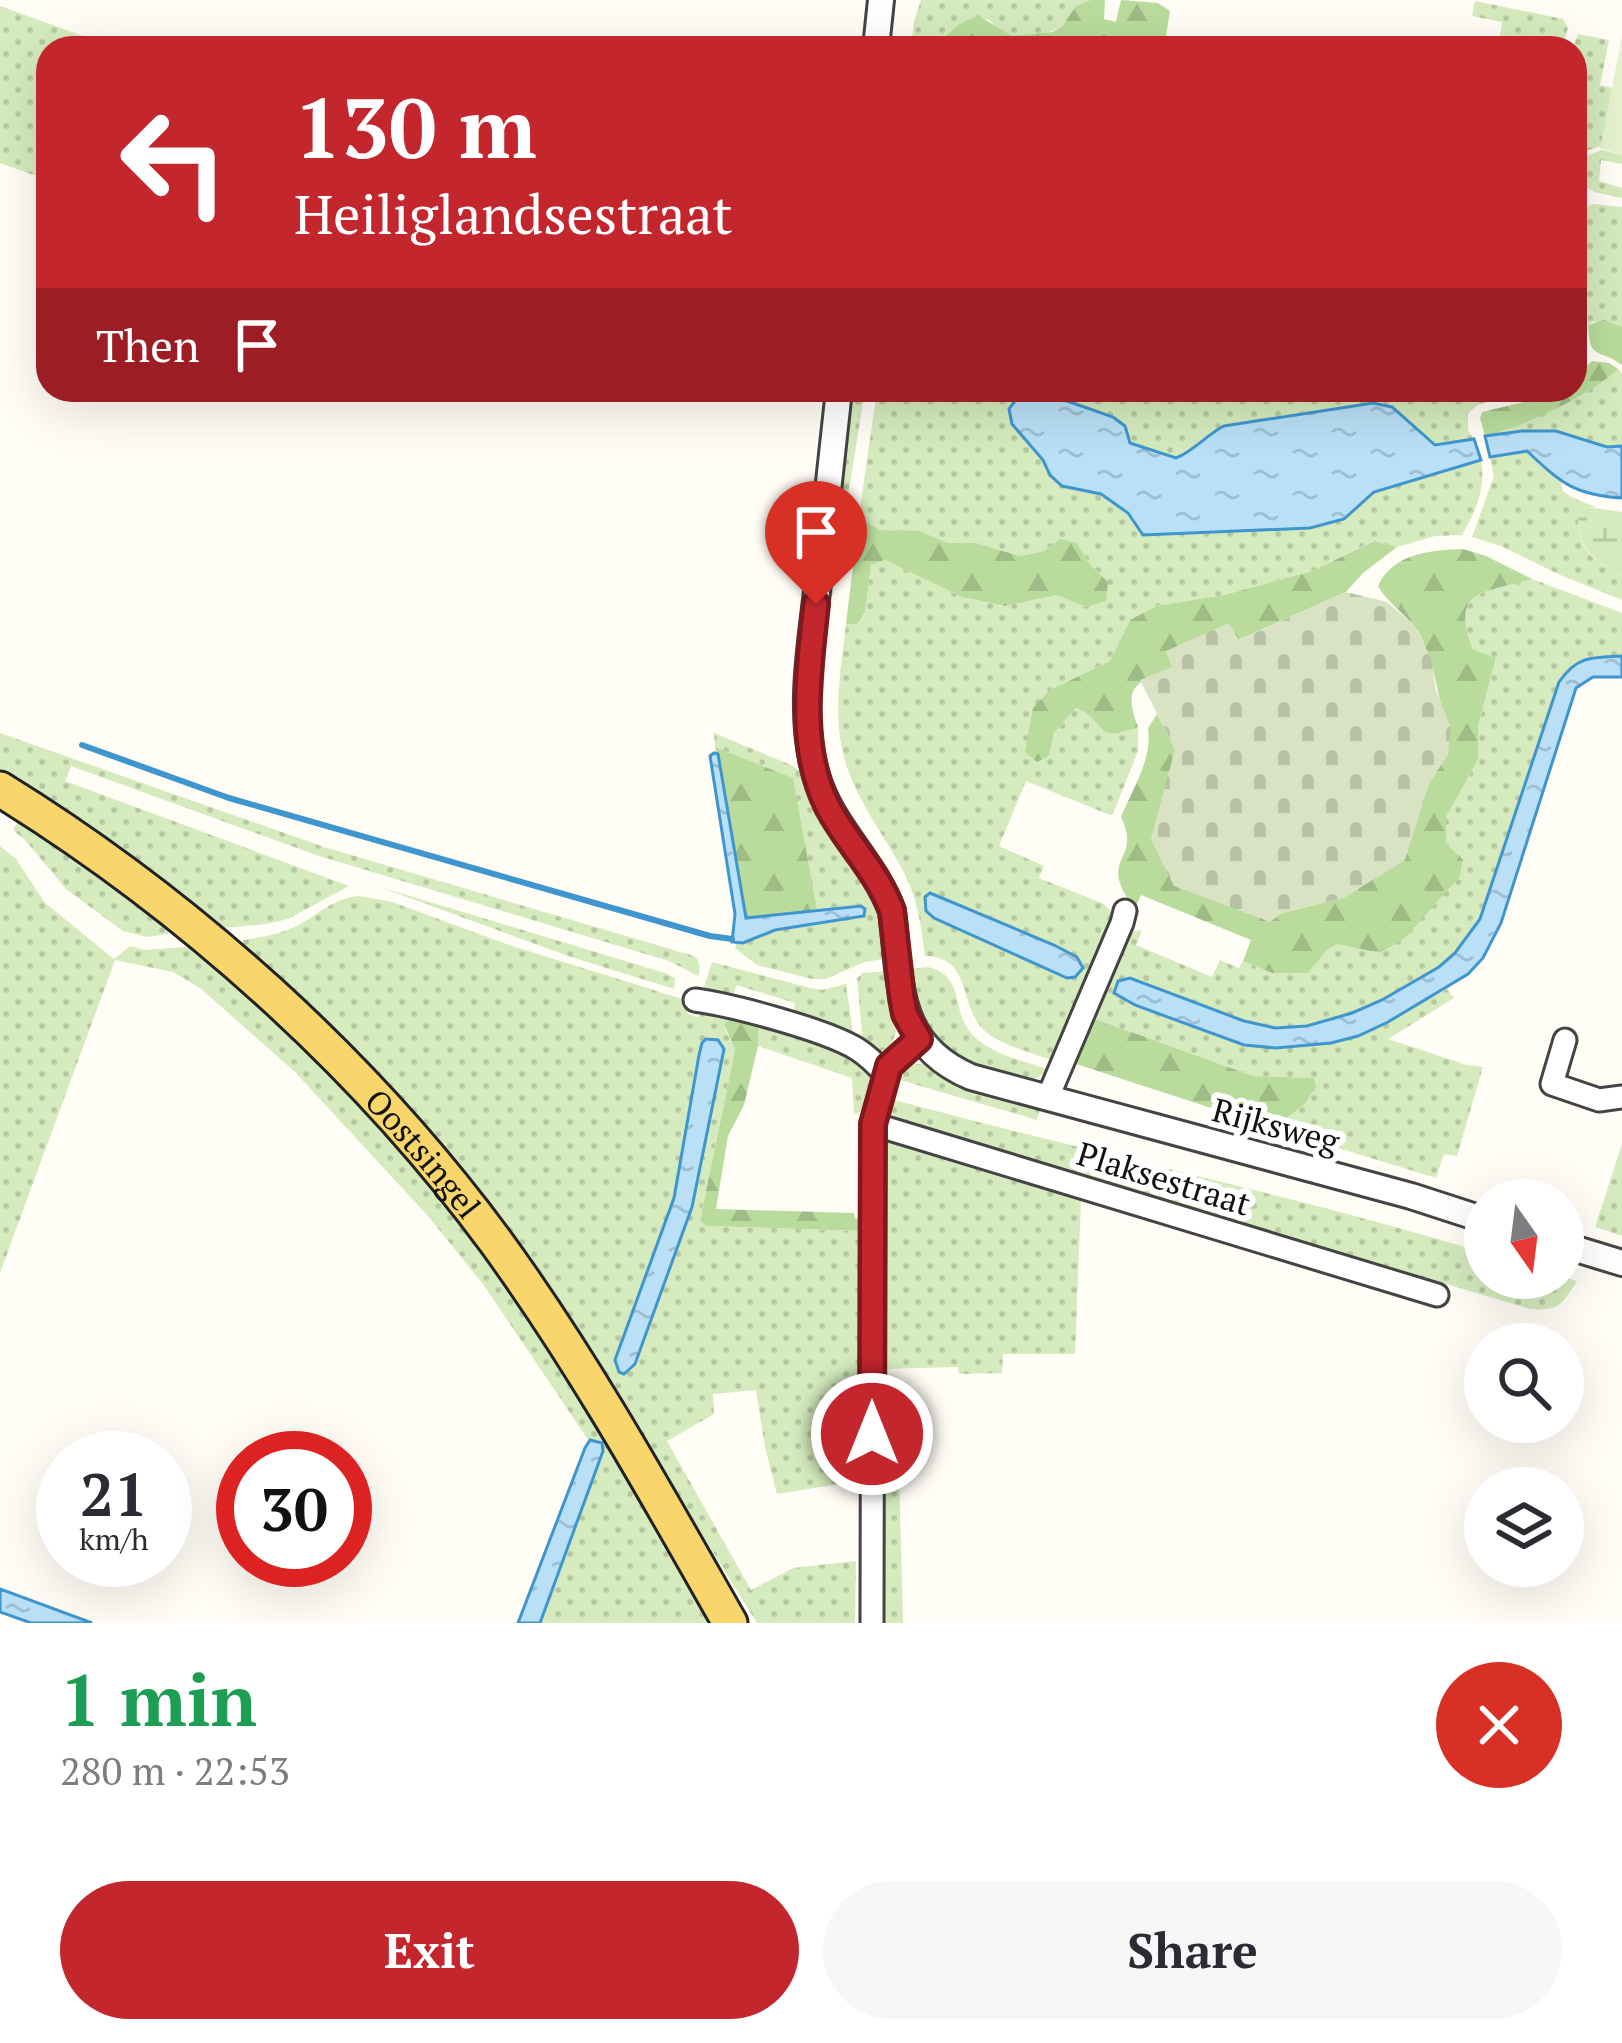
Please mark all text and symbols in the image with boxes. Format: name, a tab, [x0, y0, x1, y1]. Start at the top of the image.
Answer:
text: 130 m	[294, 71, 537, 182]
icon: left	[96, 84, 252, 240]
text: Heiliglandsestraat	[294, 178, 732, 249]
icon: arrive	[224, 312, 290, 378]
text: Then	[96, 315, 200, 375]
pin	[765, 481, 867, 604]
icon: arrive	[783, 499, 849, 565]
street label: Oostsingel	[357, 1079, 491, 1226]
street label: Rijksweg	[1208, 1087, 1345, 1163]
street label: Plaksestraat	[1072, 1131, 1256, 1225]
north arrow	[1464, 1179, 1584, 1299]
map controls	[1464, 1179, 1584, 1587]
button: search	[1464, 1323, 1584, 1443]
position arrow	[809, 1371, 935, 1497]
speed limit sign: 30	[216, 1431, 372, 1587]
text: 21	[80, 1454, 148, 1533]
button: layers	[1464, 1467, 1584, 1587]
text: km/h	[79, 1519, 149, 1559]
text: 1 min	[60, 1651, 257, 1747]
button: close	[1436, 1662, 1562, 1788]
text: 280 m · 22:53	[60, 1744, 290, 1796]
button: Exit	[60, 1881, 799, 2019]
button: Share	[823, 1881, 1562, 2019]

